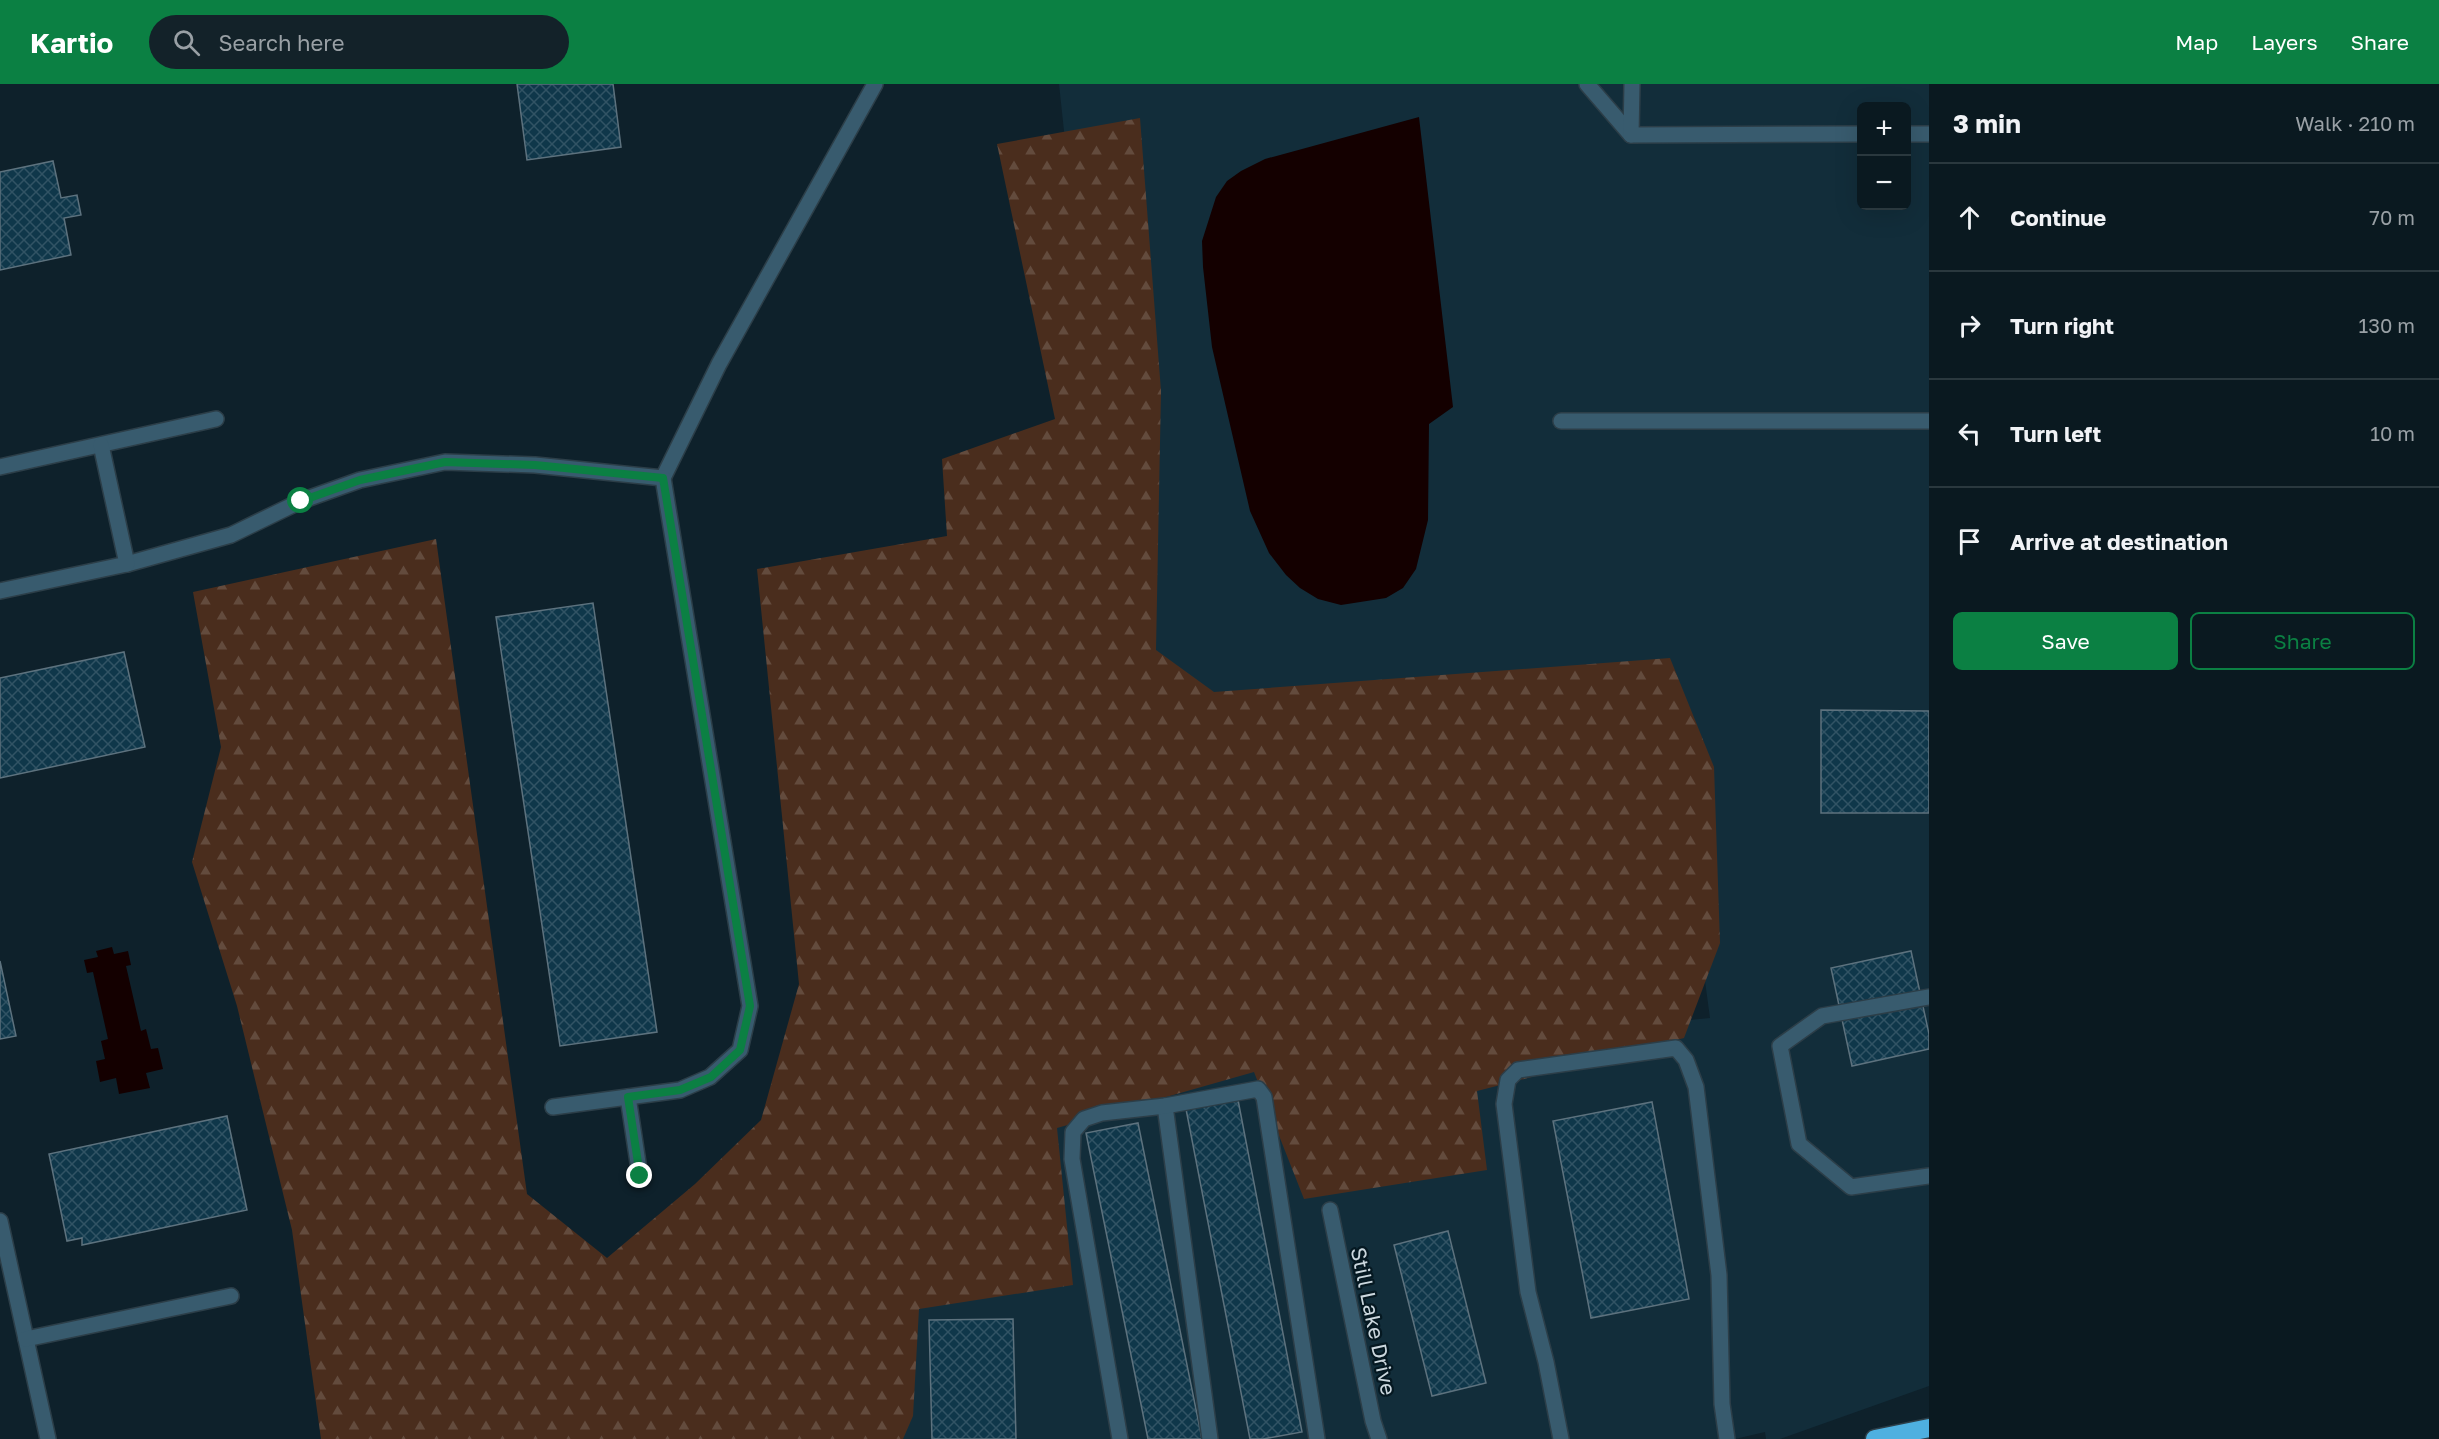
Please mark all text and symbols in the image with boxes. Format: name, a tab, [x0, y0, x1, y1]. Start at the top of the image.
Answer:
search box	[149, 15, 569, 69]
text: Kartio	[30, 26, 113, 59]
icon: search	[170, 26, 203, 59]
text: Search here	[218, 29, 344, 56]
text: Map	[2175, 29, 2218, 55]
text: Layers	[2251, 29, 2318, 55]
text: Share	[2351, 29, 2409, 55]
map controls	[1857, 102, 1911, 210]
button: +	[1857, 102, 1911, 156]
text: 3 min	[1953, 108, 2021, 139]
text: Walk · 210 m	[2295, 111, 2415, 135]
button: −	[1857, 156, 1911, 210]
icon: ahead	[1953, 201, 1986, 234]
text: Continue	[2010, 204, 2106, 231]
text: 70 m	[2369, 205, 2415, 229]
icon: right	[1953, 309, 1986, 342]
text: Turn right	[2010, 312, 2114, 339]
text: 130 m	[2359, 313, 2415, 337]
icon: left	[1953, 417, 1986, 450]
text: Turn left	[2010, 420, 2101, 447]
text: 10 m	[2370, 421, 2415, 445]
route start	[287, 487, 313, 513]
icon: arrive	[1953, 525, 1986, 558]
text: Arrive at destination	[2010, 528, 2228, 555]
button: Save	[1953, 612, 2178, 670]
button: Share	[2190, 612, 2415, 670]
route end	[626, 1162, 652, 1188]
street label: Still Lake Drive	[1346, 1245, 1402, 1397]

